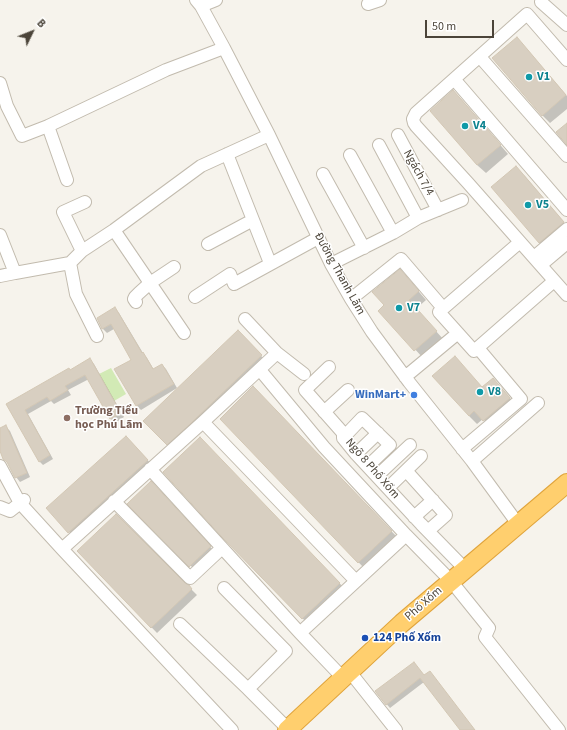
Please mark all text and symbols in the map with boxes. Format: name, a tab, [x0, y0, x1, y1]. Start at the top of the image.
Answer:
north arrow	[12, 12, 52, 52]
scale bar	[427, 12, 496, 38]
text: B	[33, 16, 49, 31]
text: 50 m	[432, 18, 456, 35]
place label: V1	[537, 70, 550, 84]
marker: V1	[524, 72, 534, 82]
place label: V4	[473, 119, 486, 133]
marker: V4	[460, 121, 470, 131]
street label: Ngách 7/4	[400, 148, 436, 198]
place label: V5	[536, 198, 549, 212]
marker: V5	[523, 200, 533, 210]
street label: Đường Thanh Lãm	[310, 230, 368, 318]
place label: V7	[407, 301, 420, 315]
marker: V7	[394, 303, 404, 313]
place label: V8	[488, 385, 501, 399]
marker: V8	[475, 387, 485, 397]
place label: WinMart+	[355, 388, 406, 402]
marker: WinMart+	[409, 390, 419, 400]
place label: Trường Tiểu học Phú Lãm	[75, 404, 143, 432]
marker: Trường Tiểu học Phú Lãm	[62, 413, 72, 423]
street label: Ngõ 8 Phố Xốm	[342, 436, 402, 502]
street label: Phố Xốm	[402, 584, 446, 624]
place label: 124 Phố Xốm	[373, 631, 441, 645]
marker: 124 Phố Xốm	[360, 633, 370, 643]

